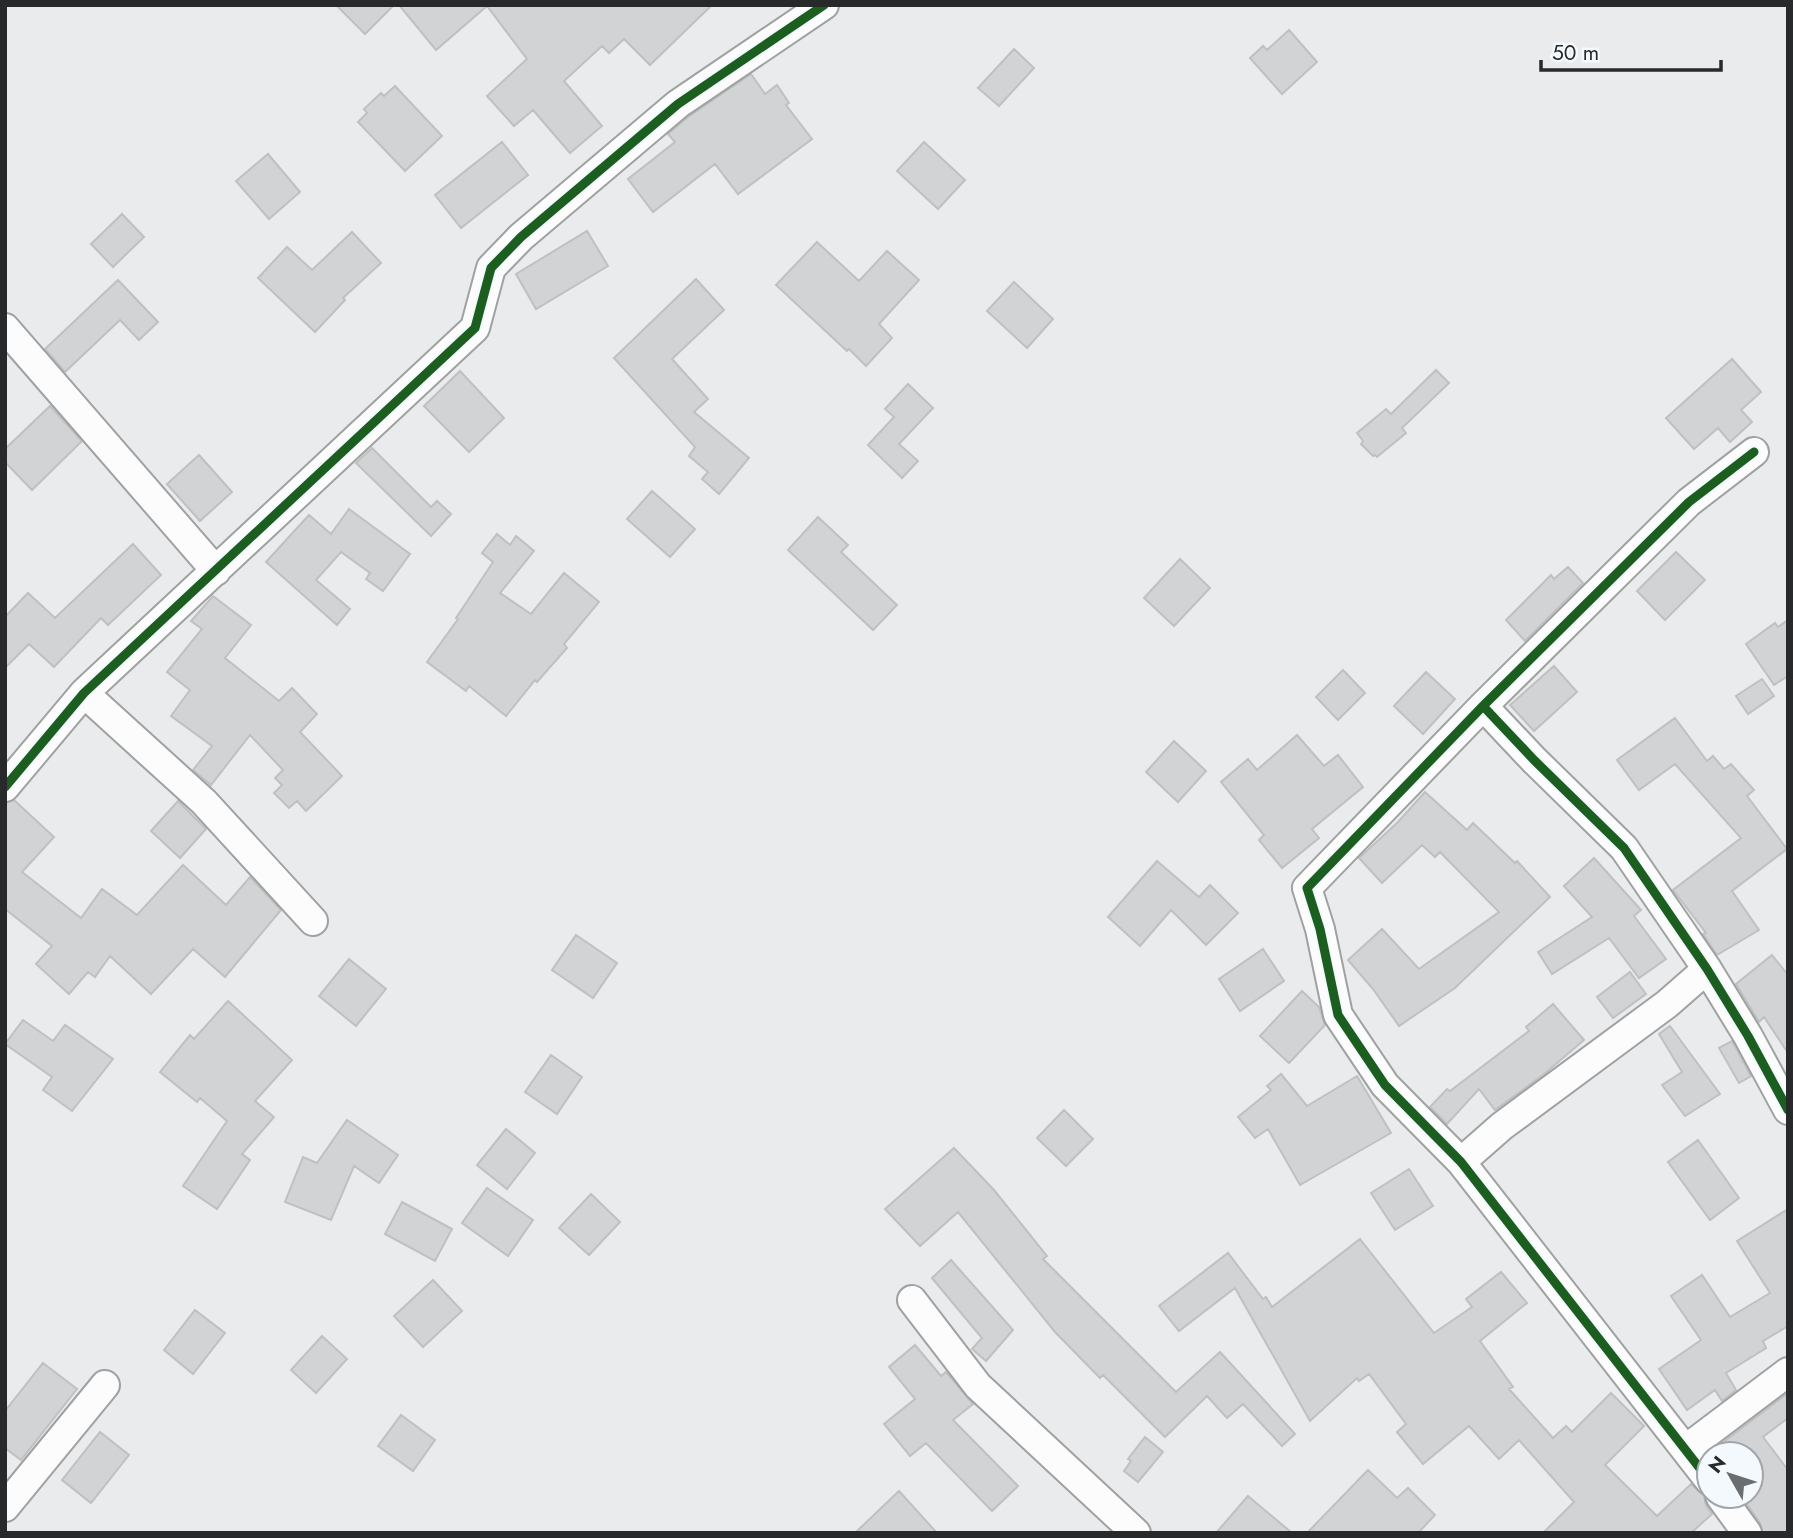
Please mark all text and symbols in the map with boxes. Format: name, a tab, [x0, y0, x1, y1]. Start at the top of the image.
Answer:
scale bar	[1541, 28, 1721, 72]
text: 50 m	[1552, 38, 1599, 68]
north arrow	[1695, 1440, 1765, 1510]
text: N	[1702, 1450, 1732, 1479]

